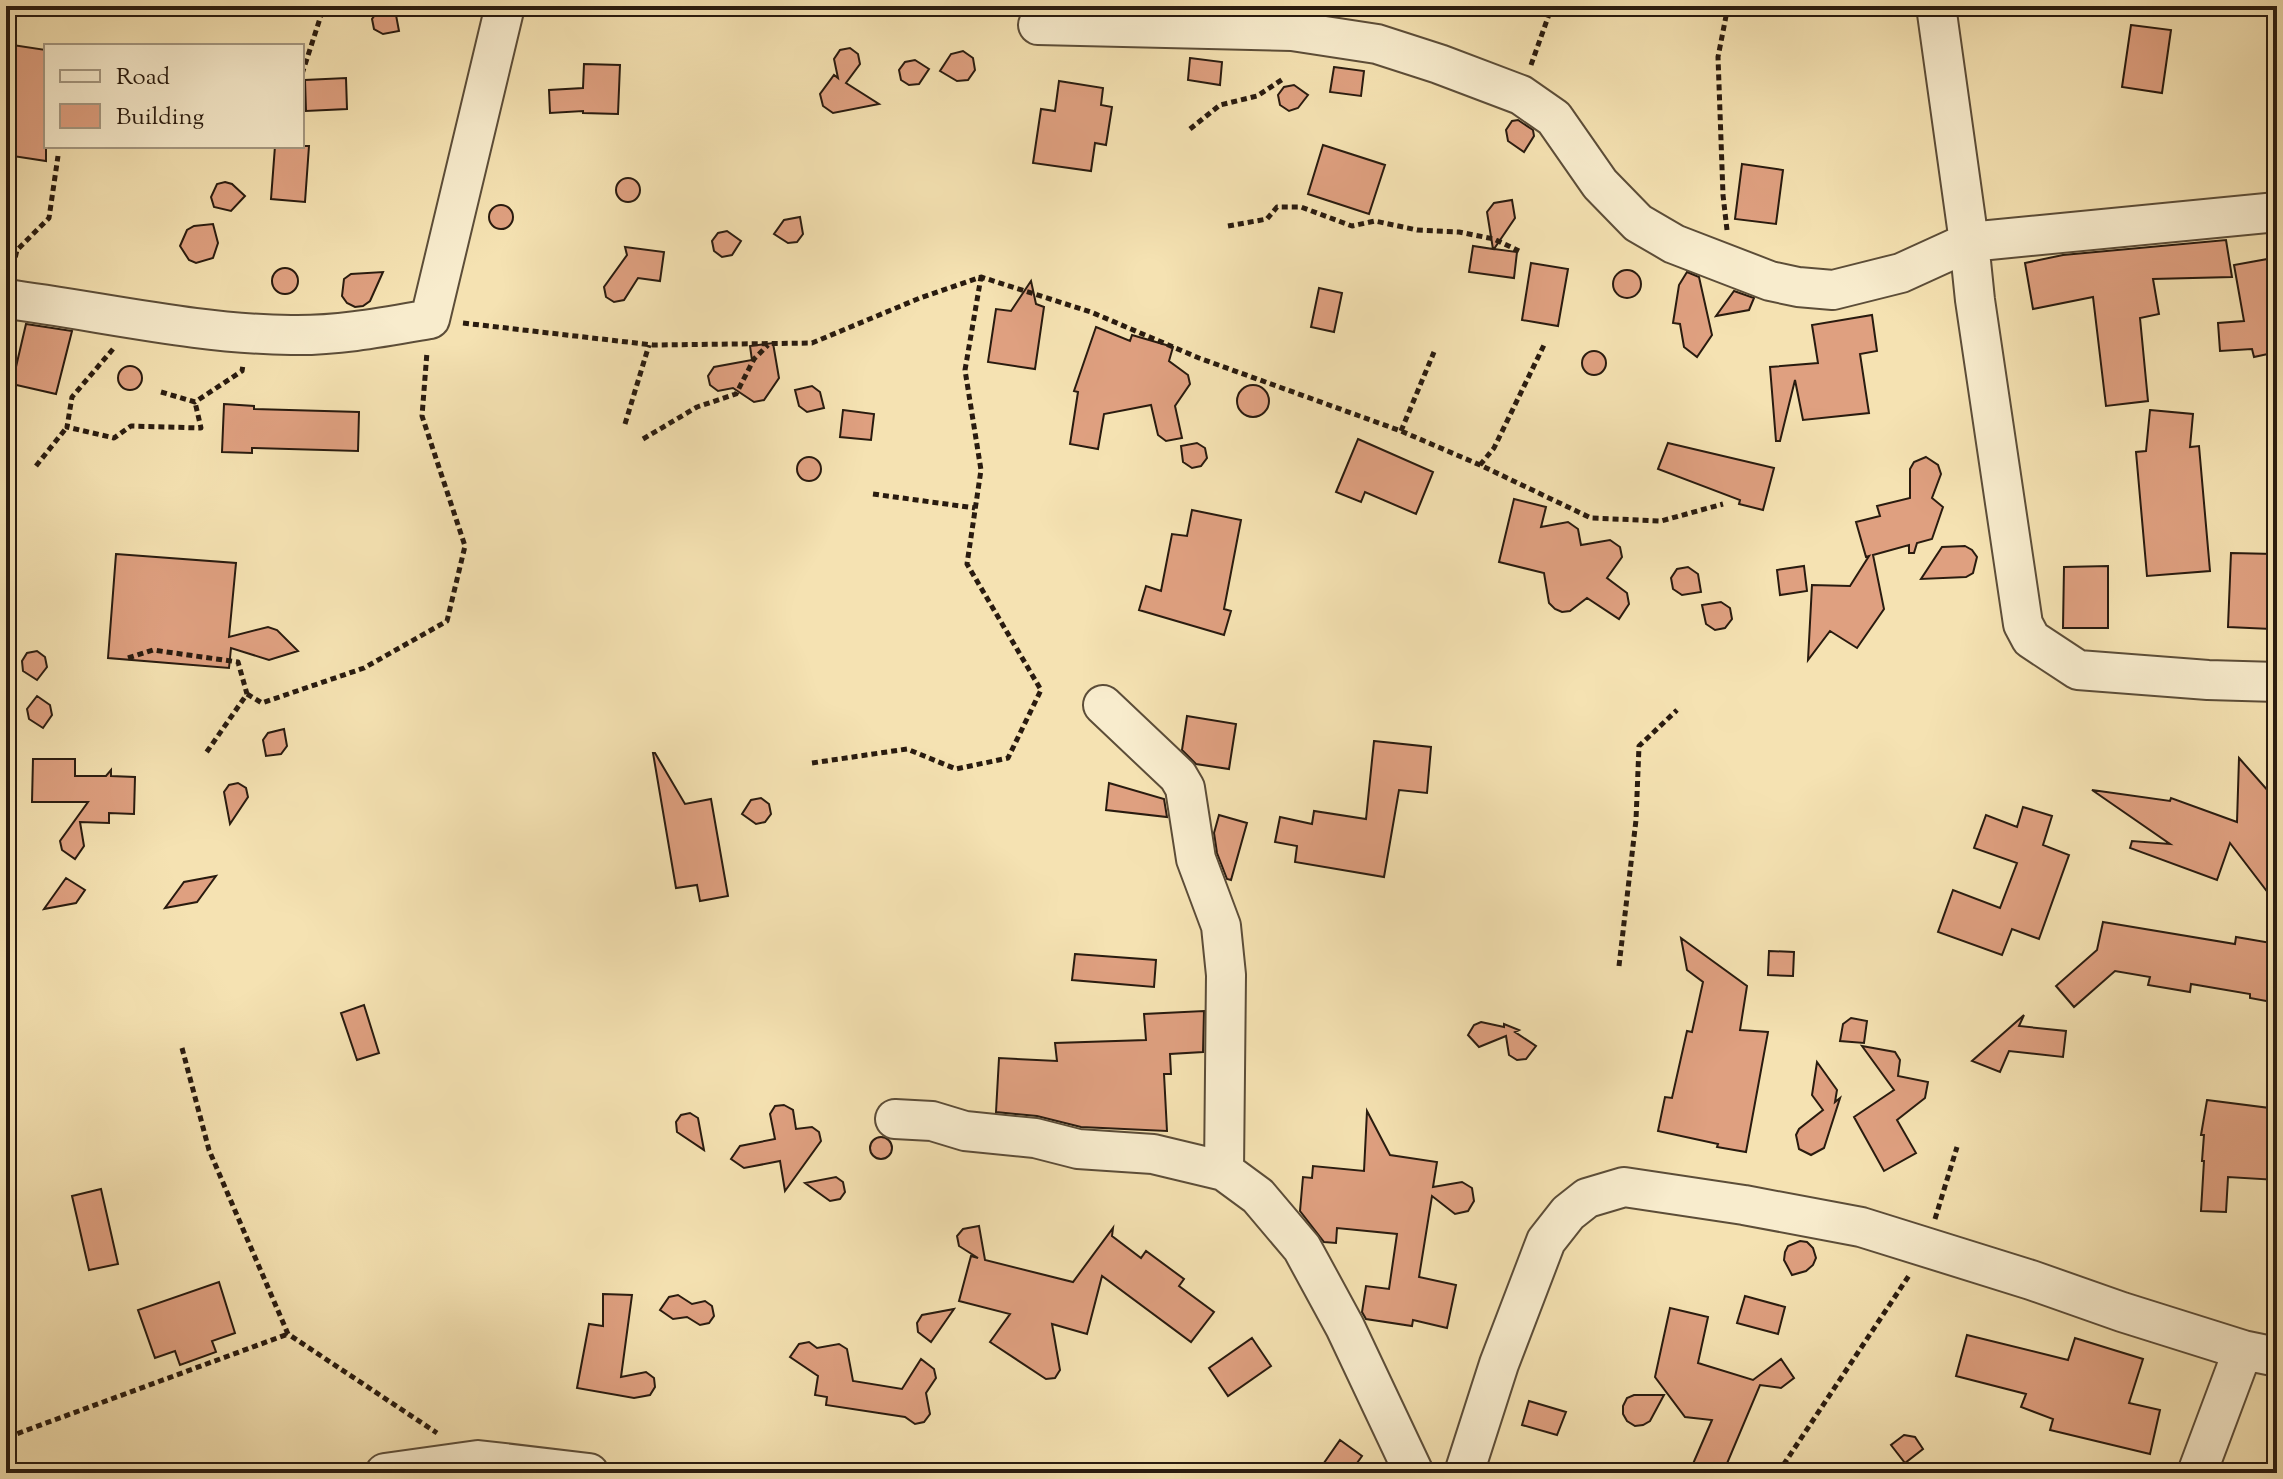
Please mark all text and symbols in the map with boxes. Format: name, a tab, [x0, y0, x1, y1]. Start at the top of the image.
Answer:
legend	[44, 44, 304, 148]
text: Road	[116, 61, 170, 95]
text: Building	[116, 101, 205, 135]

